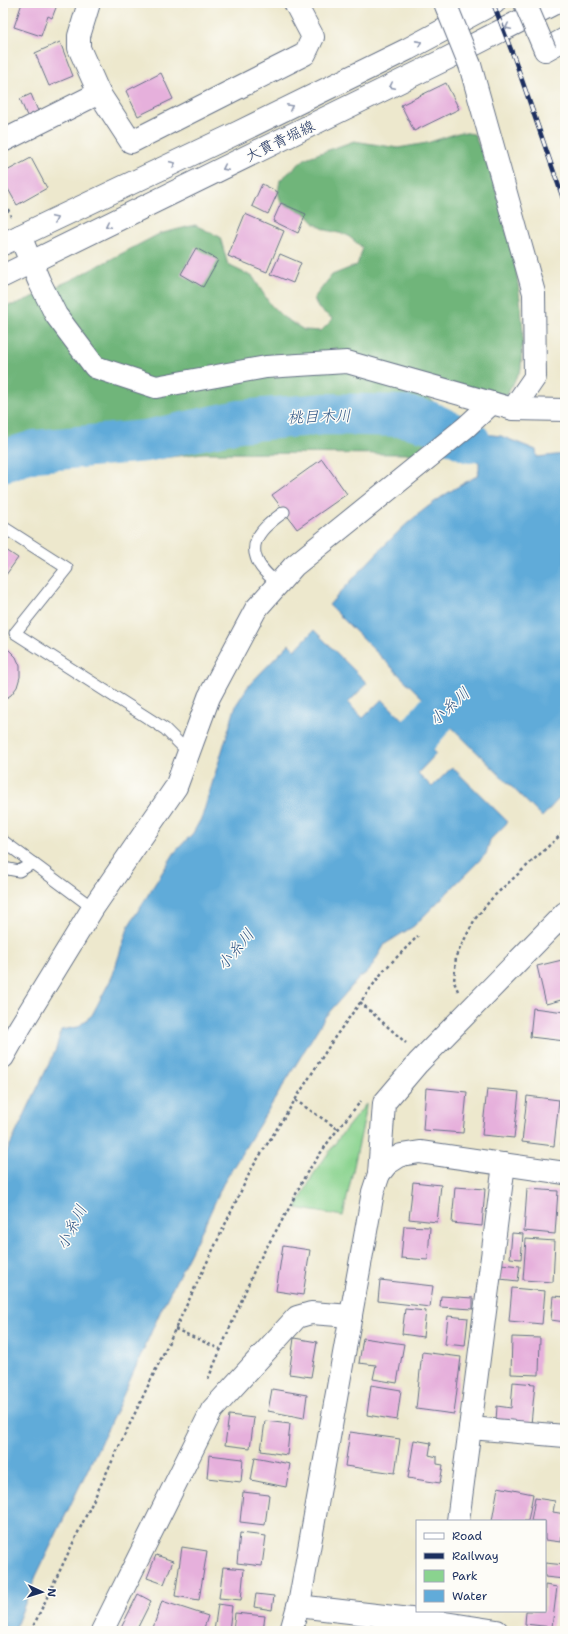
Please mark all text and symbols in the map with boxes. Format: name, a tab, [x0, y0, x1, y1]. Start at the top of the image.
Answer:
one-way arrow	[505, 22, 512, 30]
one-way arrow	[415, 40, 422, 48]
one-way arrow	[389, 81, 396, 89]
one-way arrow	[286, 104, 293, 112]
street label: 大貫青堀線	[242, 116, 318, 166]
one-way arrow	[169, 161, 176, 169]
one-way arrow	[222, 163, 229, 171]
one-way arrow	[51, 216, 59, 224]
one-way arrow	[105, 220, 113, 228]
water label: 桃目木川	[287, 405, 351, 428]
water label: 小糸川	[424, 683, 474, 730]
water label: 小糸川	[212, 924, 259, 974]
water label: 小糸川	[51, 1201, 92, 1253]
legend	[416, 1520, 546, 1612]
text: Road	[452, 1528, 483, 1544]
text: Railway	[452, 1548, 499, 1564]
text: Park	[452, 1568, 478, 1584]
north arrow	[22, 1572, 62, 1612]
text: N	[44, 1588, 59, 1598]
text: Water	[452, 1588, 488, 1604]

